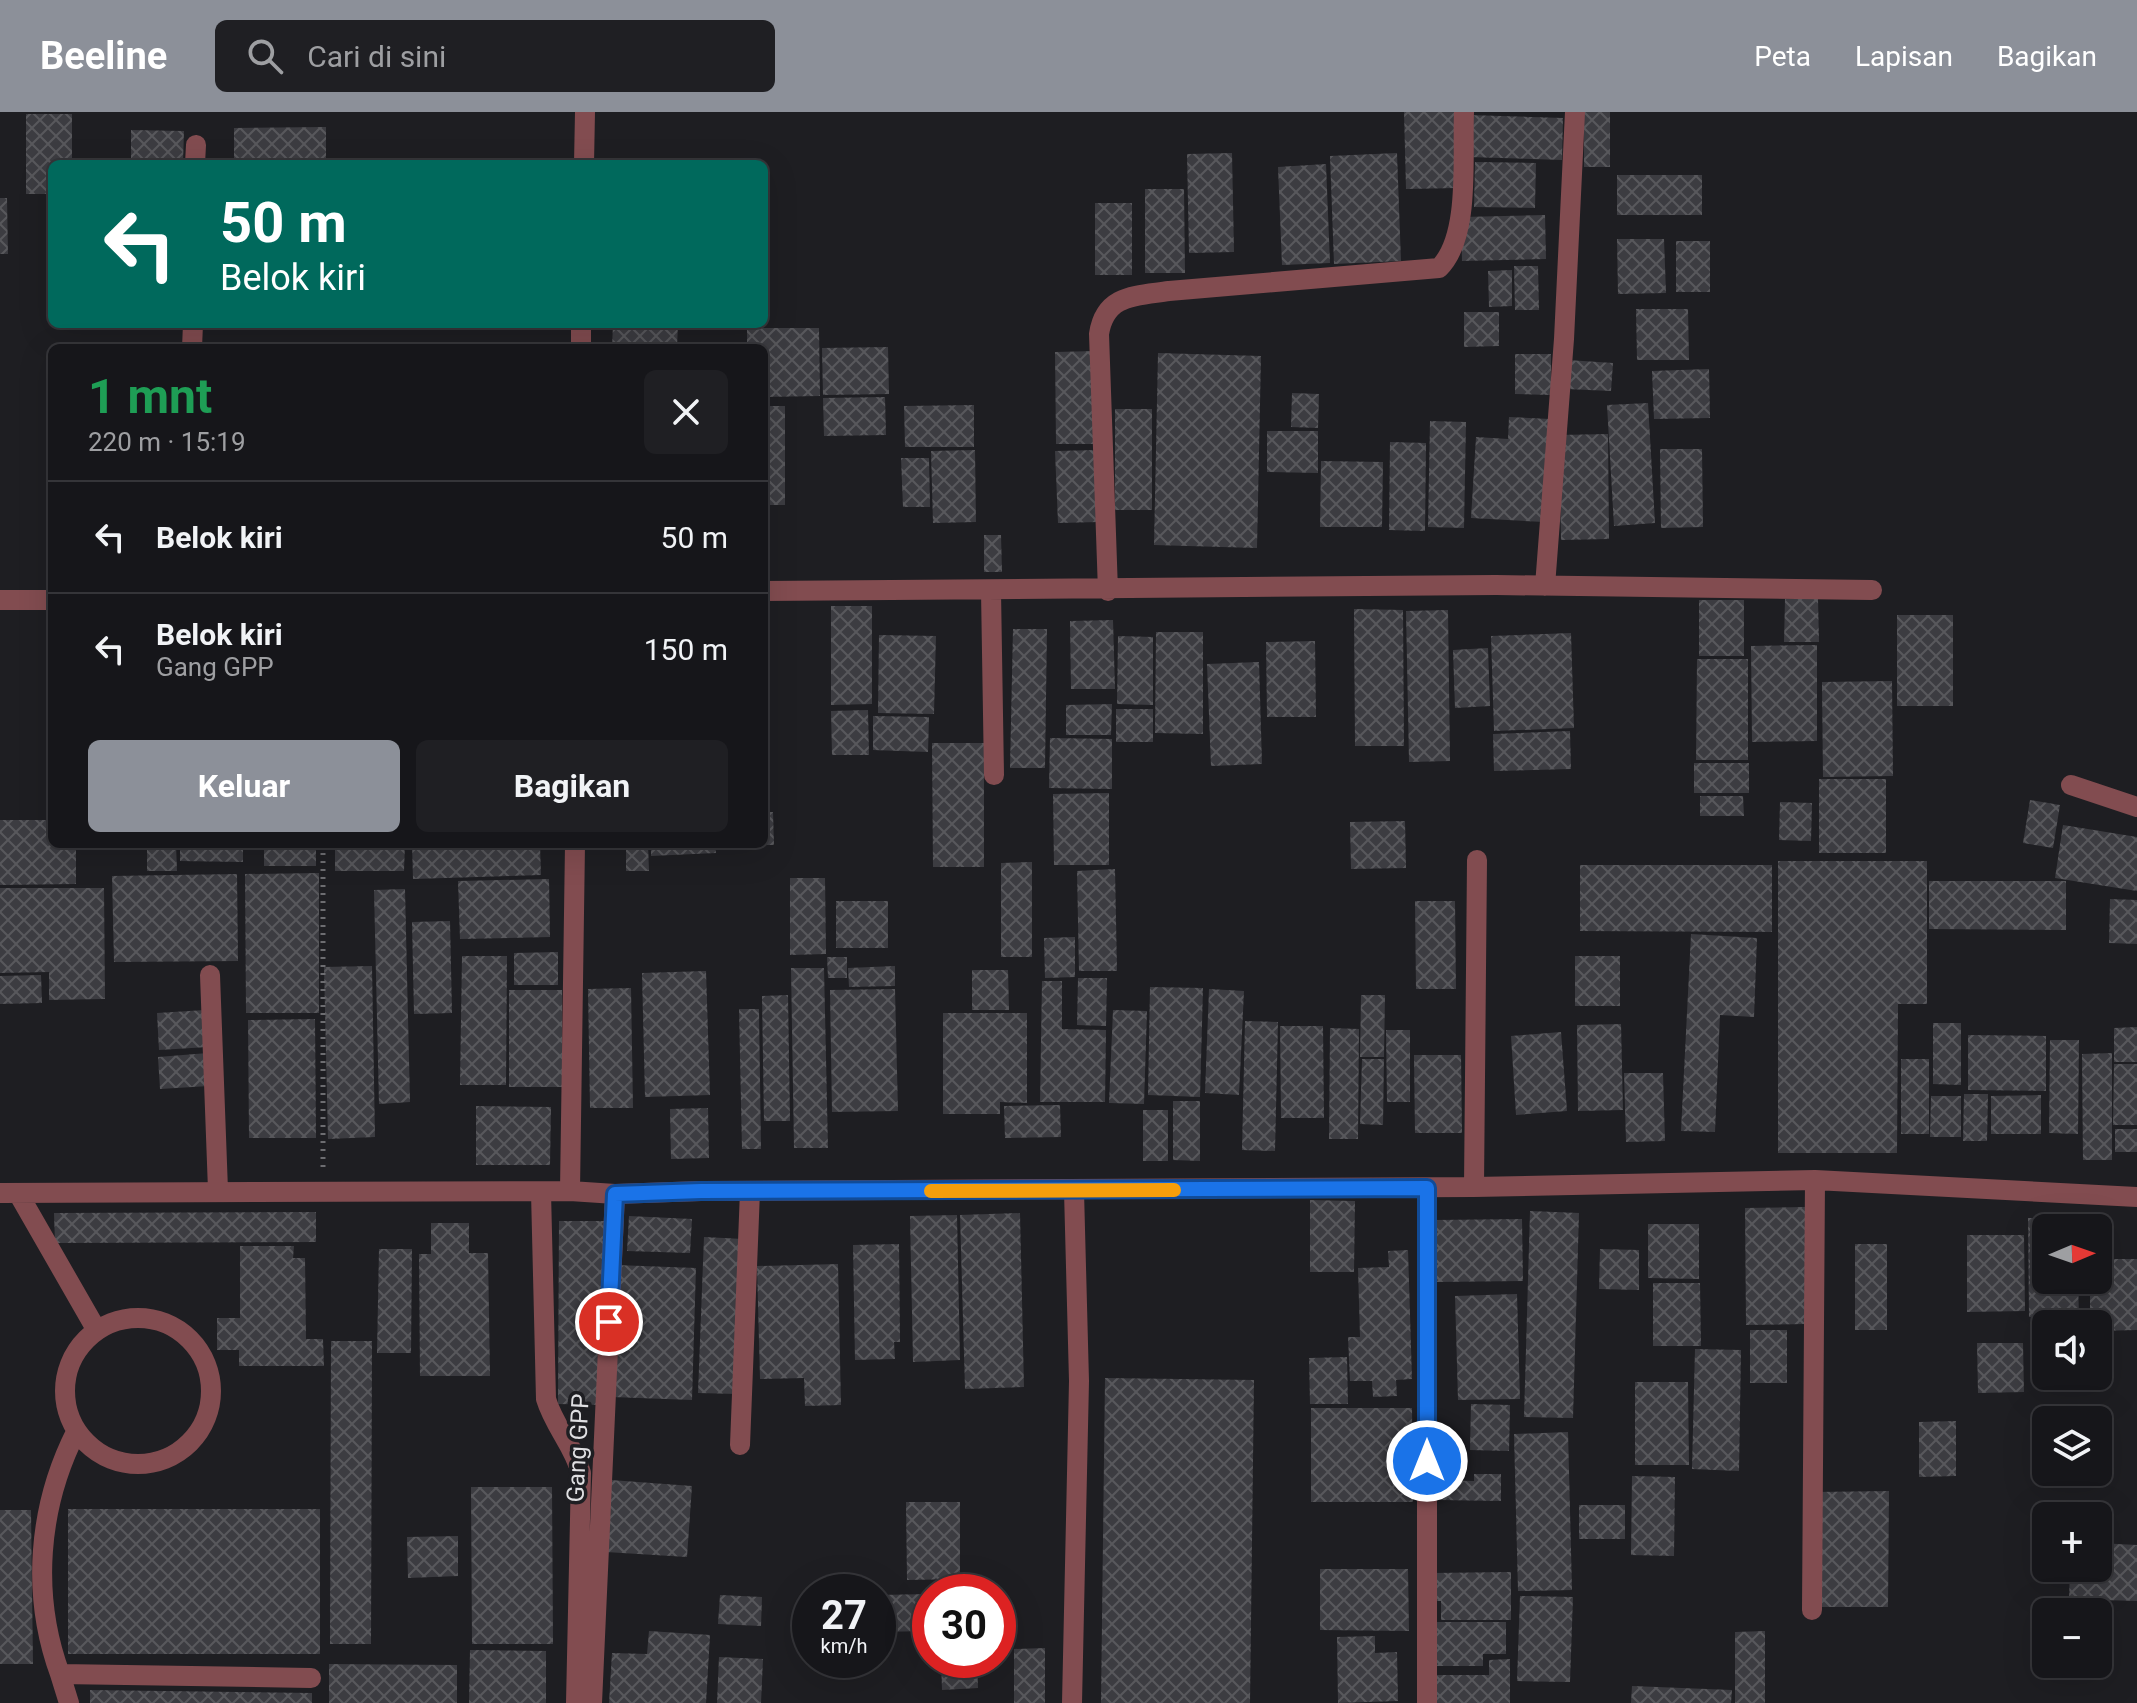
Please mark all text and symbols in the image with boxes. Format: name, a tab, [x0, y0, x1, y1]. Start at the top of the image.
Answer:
search box	[215, 20, 775, 92]
text: Beeline	[40, 34, 167, 78]
icon: search	[243, 34, 287, 78]
text: Cari di sini	[307, 39, 446, 74]
text: Peta	[1754, 40, 1811, 73]
text: Lapisan	[1855, 40, 1953, 73]
text: Bagikan	[1997, 40, 2097, 73]
text: 50 m	[220, 190, 347, 256]
icon: left	[88, 192, 192, 296]
text: Belok kiri	[220, 257, 366, 299]
text: 1 mnt	[88, 368, 212, 425]
button: close	[644, 370, 728, 454]
text: 220 m · 15:19	[88, 427, 246, 457]
icon: left	[88, 515, 132, 559]
text: Belok kiri	[156, 520, 283, 555]
text: 50 m	[661, 520, 728, 555]
text: Belok kiri	[156, 617, 283, 652]
icon: left	[88, 627, 132, 671]
text: 150 m	[644, 632, 728, 667]
text: Gang GPP	[156, 652, 274, 682]
button: Keluar	[88, 740, 400, 832]
button: Bagikan	[416, 740, 728, 832]
north arrow	[2032, 1214, 2112, 1294]
map controls	[2032, 1214, 2112, 1678]
pin	[575, 1288, 643, 1356]
icon: arrive	[587, 1300, 631, 1344]
button: sound	[2032, 1310, 2112, 1390]
street label: Gang GPP	[561, 1393, 595, 1503]
button: layers	[2032, 1406, 2112, 1486]
position arrow	[1385, 1419, 1469, 1503]
button: +	[2032, 1502, 2112, 1582]
speed limit sign: 30	[912, 1574, 1016, 1678]
text: 27	[821, 1592, 867, 1639]
button: −	[2032, 1598, 2112, 1678]
text: km/h	[821, 1634, 867, 1658]

